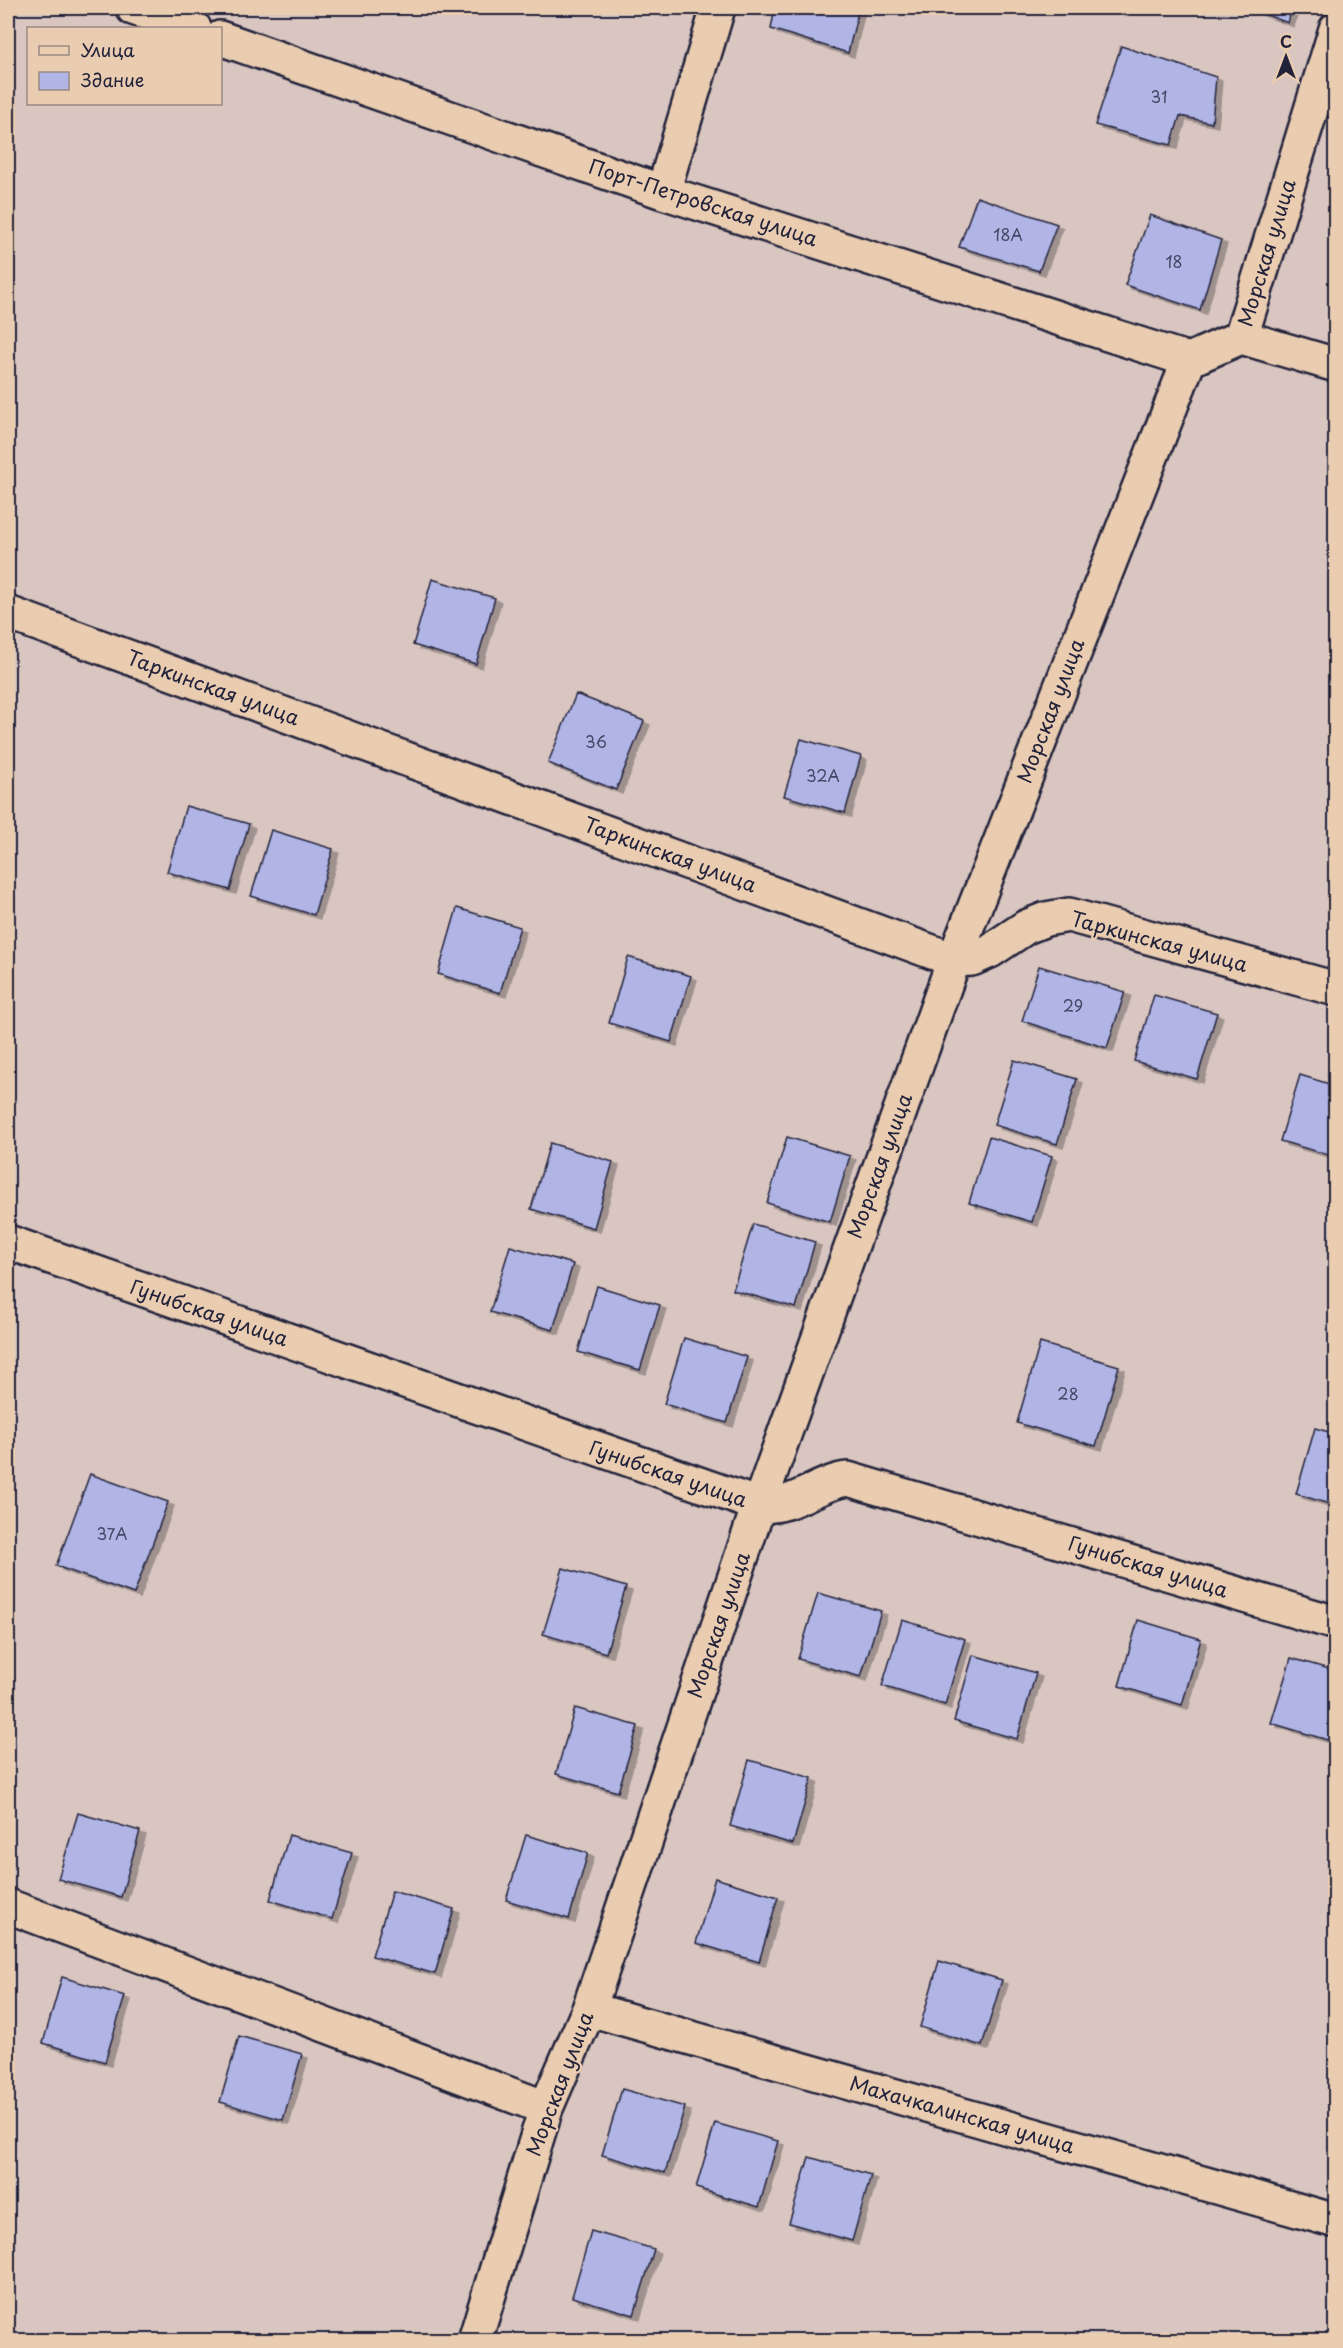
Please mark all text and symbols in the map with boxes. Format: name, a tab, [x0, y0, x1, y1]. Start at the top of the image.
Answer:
legend	[27, 27, 222, 105]
north arrow	[1256, 27, 1316, 87]
text: С	[1280, 29, 1292, 53]
text: Улица	[81, 36, 135, 63]
text: Здание	[81, 66, 144, 93]
house number: 31	[1151, 84, 1167, 108]
street label: Порт-Петровская улица	[585, 151, 822, 253]
street label: Морская улица	[1229, 175, 1303, 330]
house number: 18А	[993, 222, 1023, 246]
house number: 18	[1165, 249, 1183, 273]
street label: Морская улица	[1009, 634, 1092, 787]
street label: Таркинская улица	[123, 642, 304, 732]
house number: 36	[585, 729, 607, 753]
house number: 32А	[806, 763, 840, 787]
street label: Таркинская улица	[580, 809, 761, 899]
street label: Таркинская улица	[1067, 903, 1251, 979]
house number: 29	[1063, 993, 1083, 1017]
street label: Морская улица	[839, 1088, 919, 1242]
street label: Гунибская улица	[126, 1271, 293, 1353]
house number: 28	[1057, 1381, 1079, 1405]
street label: Гунибская улица	[585, 1432, 752, 1514]
house number: 37А	[96, 1521, 128, 1545]
street label: Гунибская улица	[1065, 1528, 1232, 1605]
street label: Морская улица	[679, 1547, 757, 1702]
street label: Морская улица	[518, 2007, 601, 2160]
street label: Махачкалинская улица	[846, 2068, 1079, 2161]

